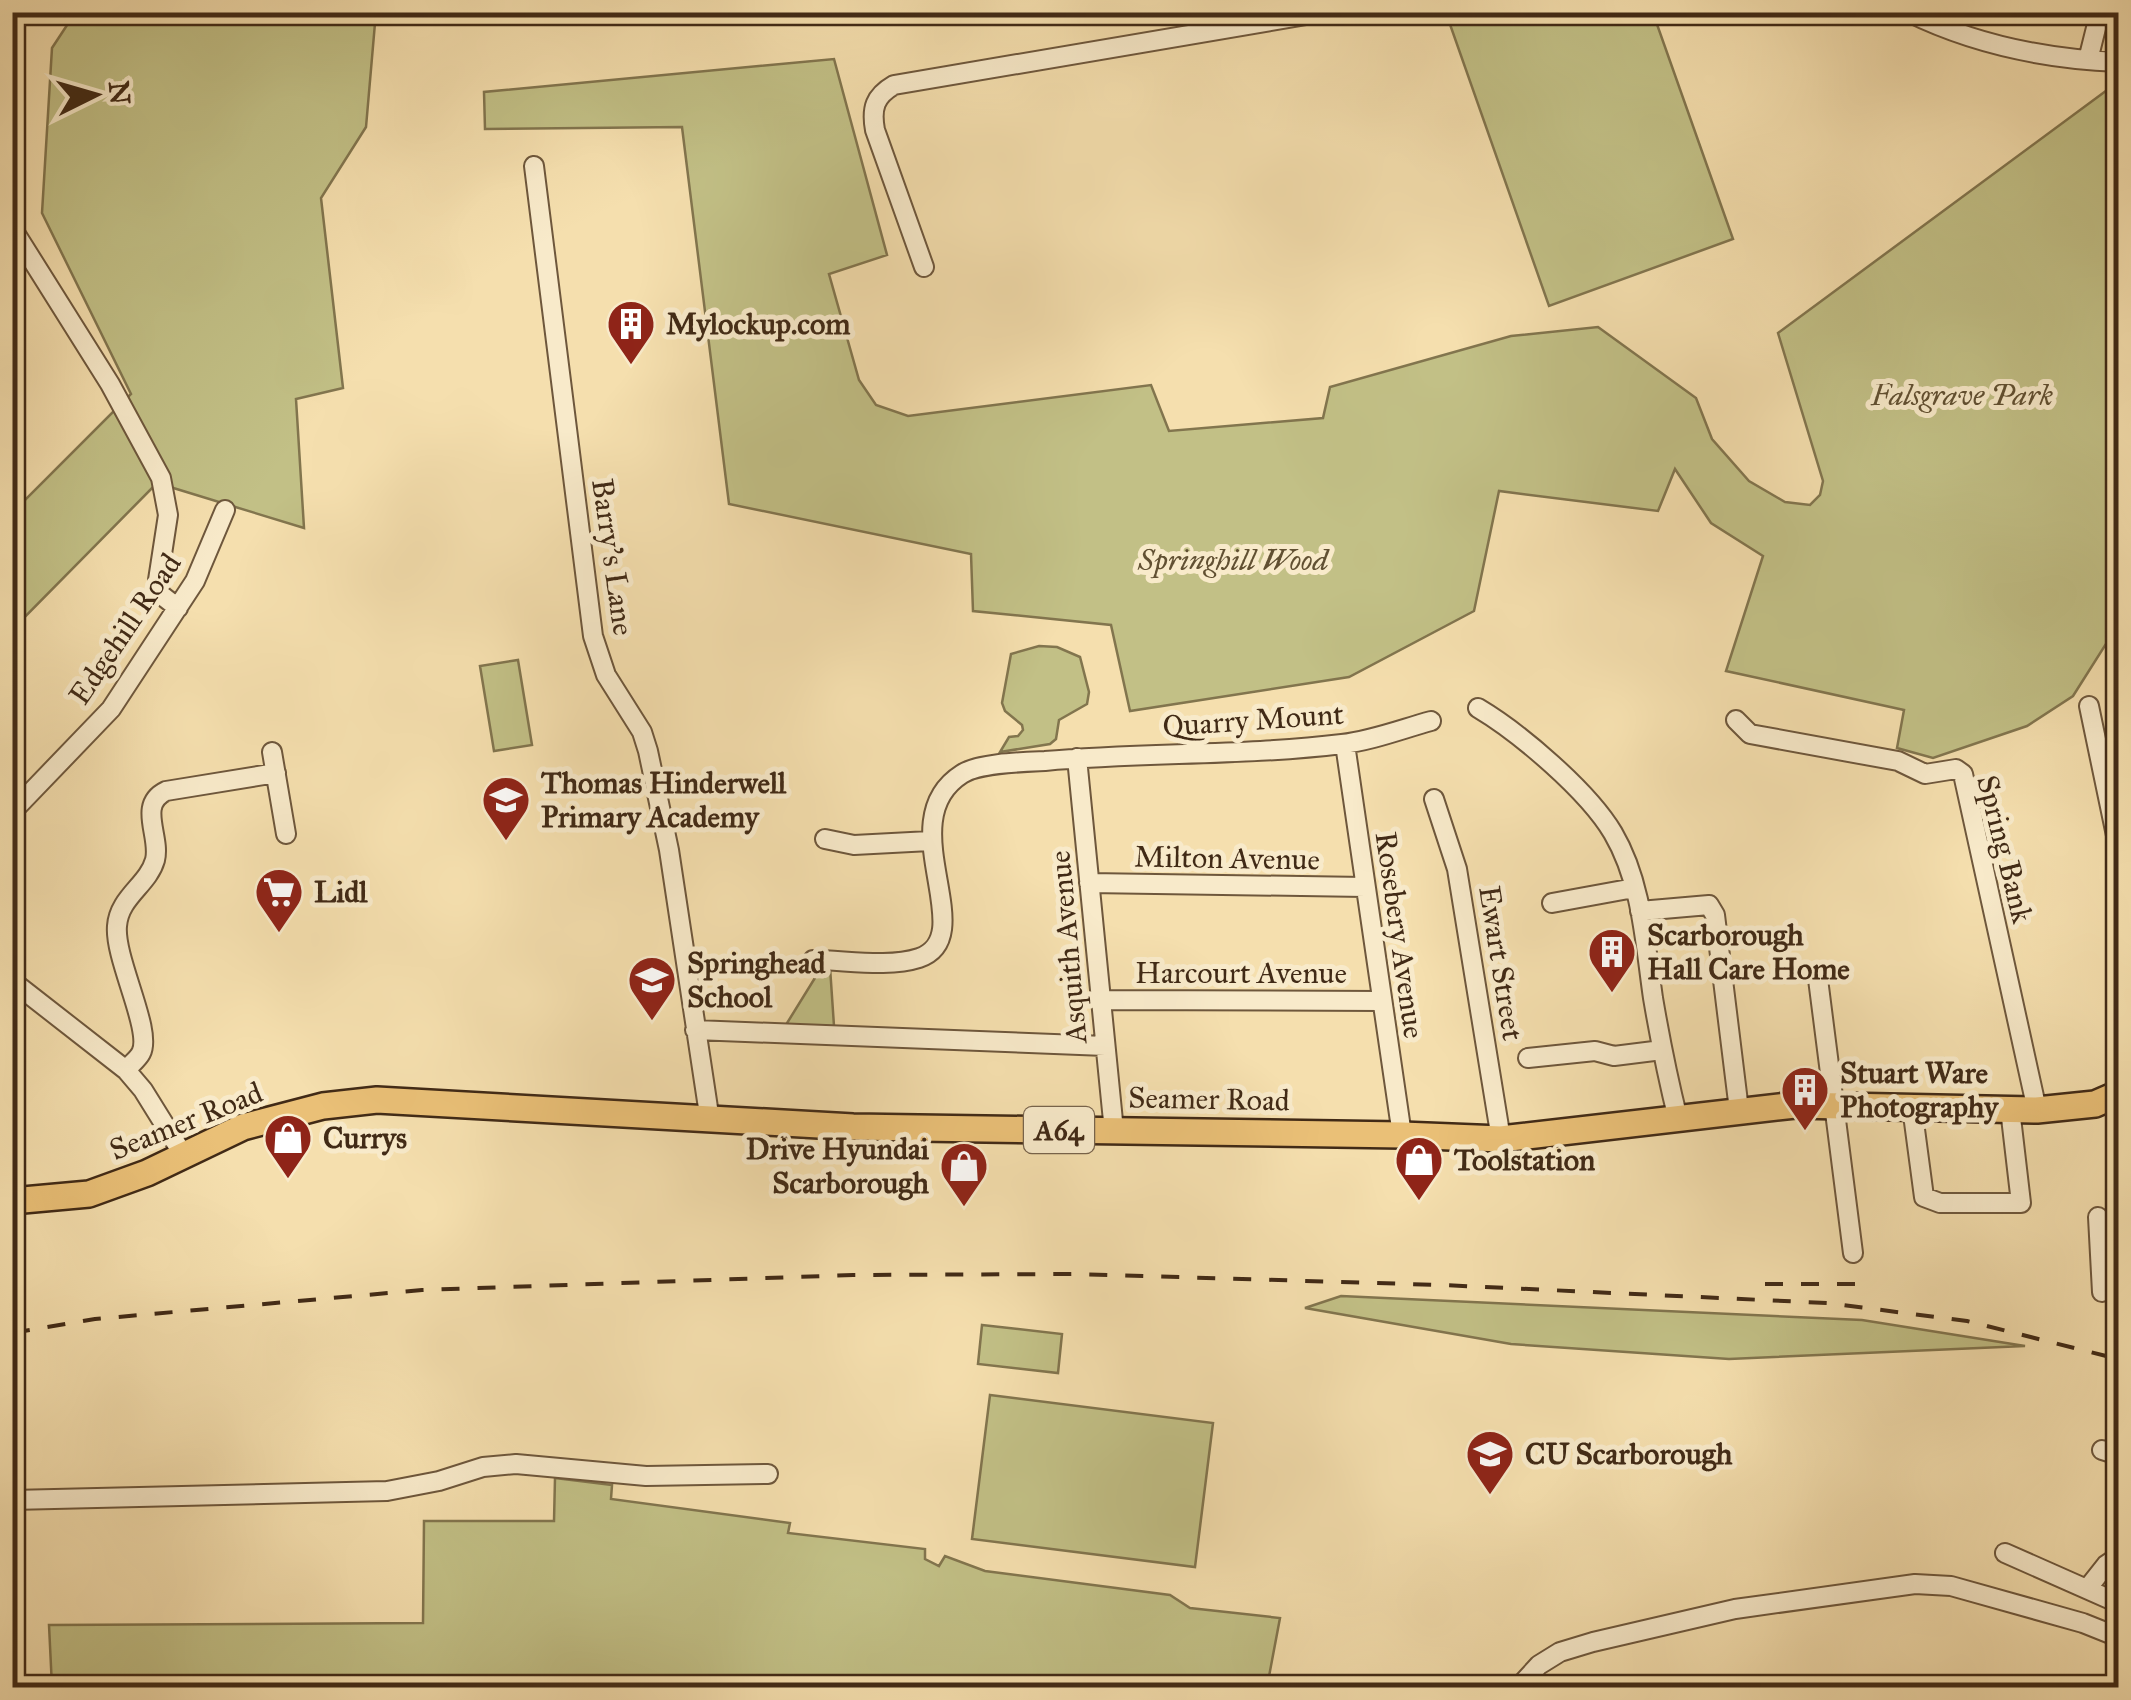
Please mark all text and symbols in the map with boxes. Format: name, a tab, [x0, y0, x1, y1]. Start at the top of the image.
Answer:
north arrow	[45, 45, 145, 145]
text: N	[101, 80, 138, 106]
building icon: Mylockup.com	[605, 298, 657, 366]
place label: Mylockup.com	[666, 306, 851, 342]
park label: Falsgrave Park	[1870, 377, 2053, 413]
street label: Barry's Lane	[584, 476, 642, 638]
park label: Springhill Wood	[1137, 542, 1330, 579]
street label: Edgehill Road	[61, 547, 189, 711]
street label: Quarry Mount	[1161, 696, 1345, 744]
place label: Thomas Hinderwell Primary Academy	[541, 765, 787, 835]
street label: Spring Bank	[1969, 771, 2041, 927]
school or university icon: Thomas Hinderwell Primary Academy	[480, 774, 532, 842]
street label: Rosebery Avenue	[1368, 829, 1432, 1041]
street label: Milton Avenue	[1134, 838, 1320, 878]
street label: Asquith Avenue	[1042, 849, 1095, 1047]
supermarket icon: Lidl	[253, 866, 305, 934]
place label: Lidl	[314, 874, 368, 910]
street label: Ewart Street	[1471, 883, 1531, 1043]
place label: Scarborough Hall Care Home	[1647, 917, 1850, 987]
building icon: Scarborough Hall Care Home	[1586, 926, 1638, 994]
place label: Springhead School	[687, 945, 827, 1015]
school or university icon: Springhead School	[626, 954, 678, 1022]
street label: Harcourt Avenue	[1135, 955, 1347, 991]
place label: Stuart Ware Photography	[1840, 1055, 1999, 1125]
building icon: Stuart Ware Photography	[1779, 1064, 1831, 1132]
street label: Seamer Road	[104, 1074, 268, 1168]
street label: Seamer Road	[1128, 1080, 1290, 1118]
road number: A64	[1024, 1107, 1094, 1153]
shop icon: Currys	[262, 1112, 314, 1180]
place label: Currys	[323, 1120, 407, 1156]
place label: Drive Hyundai Scarborough	[746, 1131, 930, 1201]
shop icon: Toolstation	[1393, 1134, 1445, 1202]
shop icon: Drive Hyundai Scarborough	[938, 1140, 990, 1208]
place label: Toolstation	[1454, 1142, 1596, 1178]
school or university icon: CU Scarborough	[1464, 1428, 1516, 1496]
place label: CU Scarborough	[1525, 1436, 1733, 1472]

